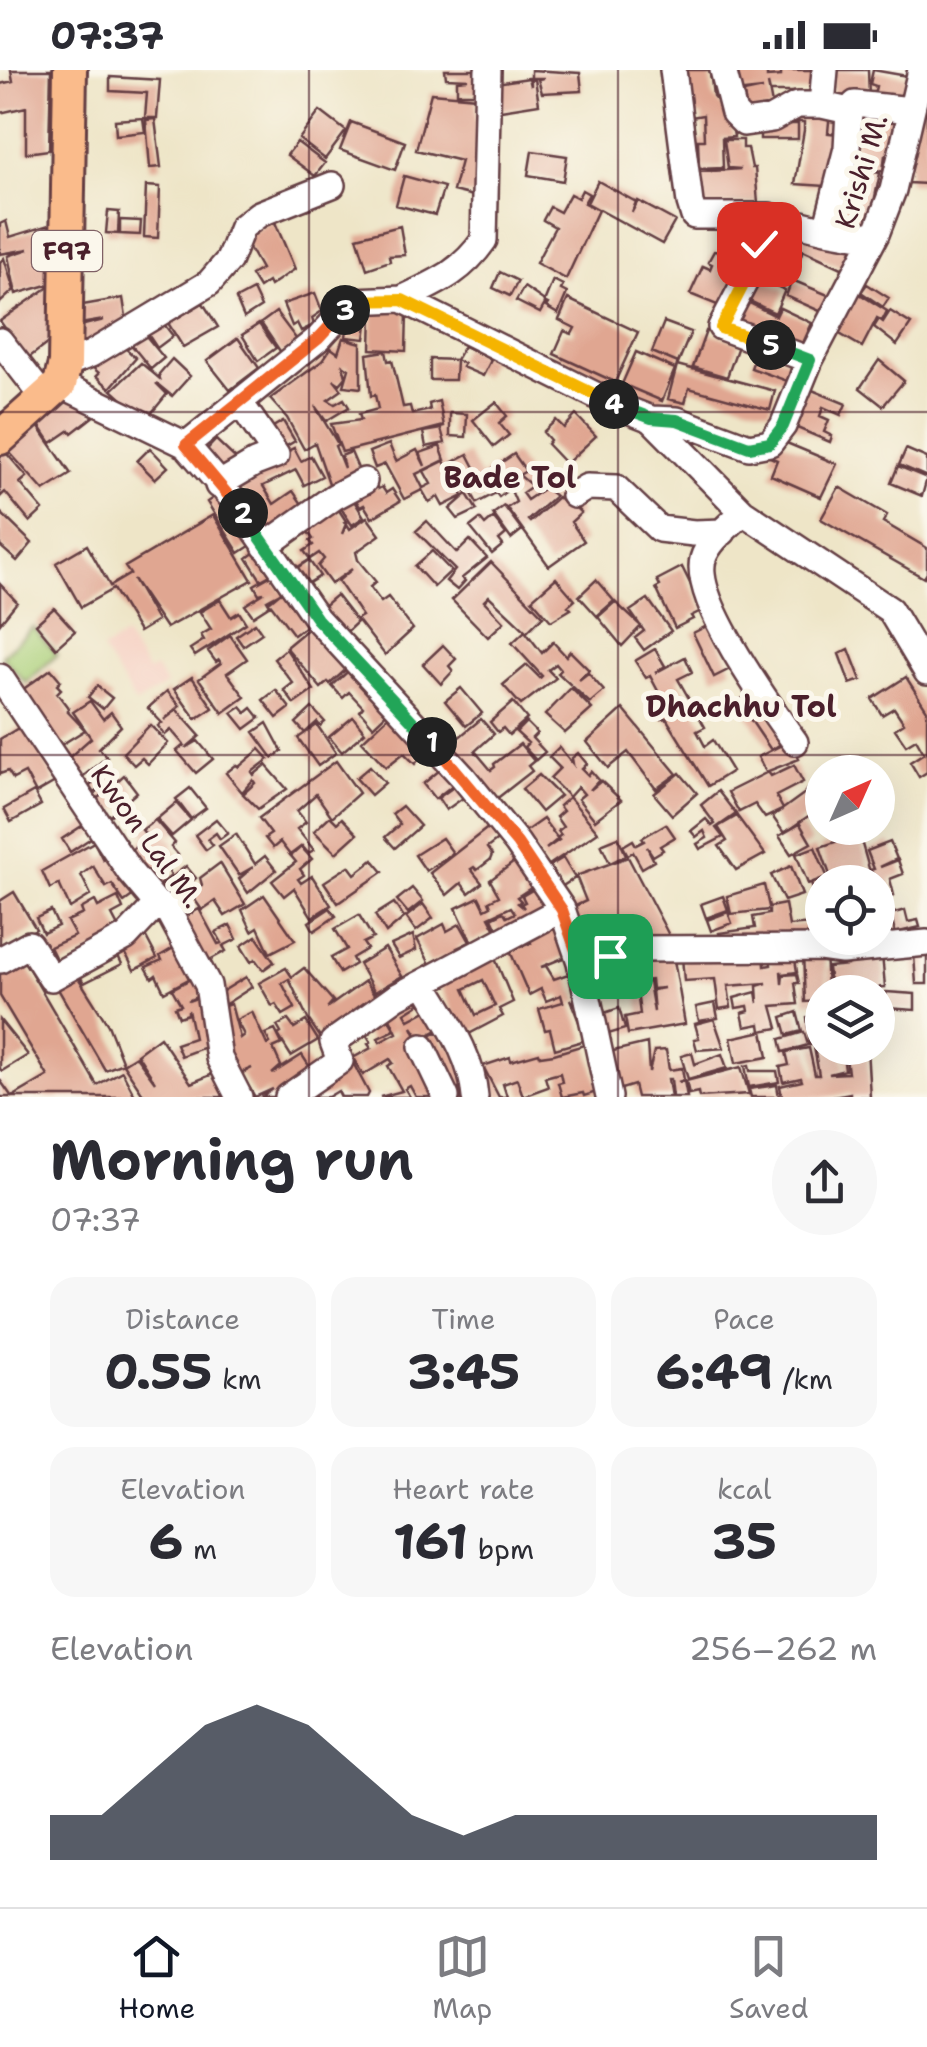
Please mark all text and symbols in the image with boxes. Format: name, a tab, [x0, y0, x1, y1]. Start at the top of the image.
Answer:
text: 07:37	[50, 10, 164, 61]
street label: Krishi M.	[826, 109, 896, 233]
pin	[717, 202, 802, 287]
icon: check	[732, 217, 787, 272]
road number: F97	[32, 231, 102, 271]
pin: 3	[320, 285, 370, 335]
text: 3	[335, 291, 355, 329]
pin: 5	[746, 320, 796, 370]
text: 5	[762, 326, 780, 364]
pin: 4	[589, 379, 639, 429]
text: 4	[604, 385, 624, 423]
district label: Bade Tol	[444, 457, 576, 498]
pin: 2	[218, 488, 268, 538]
text: 2	[233, 494, 253, 532]
district label: Dhachhu Tol	[645, 686, 837, 727]
pin: 1	[407, 717, 457, 767]
text: 1	[426, 723, 438, 761]
north arrow	[805, 755, 895, 845]
map controls	[805, 755, 895, 1065]
street label: Kwon Lal M.	[82, 757, 212, 915]
button: locate	[805, 865, 895, 955]
pin	[568, 914, 653, 999]
icon: arrive	[583, 929, 638, 984]
button: layers	[805, 975, 895, 1065]
text: Morning run	[50, 1123, 414, 1197]
button: share	[772, 1130, 877, 1235]
text: 07:37	[50, 1198, 141, 1241]
text: Distance	[125, 1300, 240, 1338]
text: Time	[431, 1300, 496, 1338]
text: Pace	[713, 1300, 775, 1338]
text: 0.55	[104, 1338, 212, 1405]
text: 3:45	[407, 1338, 520, 1405]
text: 6:49	[655, 1338, 773, 1405]
text: km	[212, 1360, 262, 1398]
text: /km	[773, 1360, 833, 1398]
text: Elevation	[120, 1470, 245, 1508]
text: Heart rate	[392, 1470, 535, 1508]
text: kcal	[717, 1470, 771, 1508]
text: 6	[148, 1508, 183, 1575]
text: 161	[393, 1508, 468, 1575]
text: 35	[711, 1508, 777, 1575]
text: m	[183, 1530, 217, 1568]
text: bpm	[468, 1530, 534, 1568]
text: Elevation	[50, 1627, 193, 1670]
text: 256–262 m	[689, 1627, 877, 1670]
tab: Home	[118, 1929, 195, 2027]
tab: Map	[432, 1929, 492, 2027]
tab: Saved	[729, 1929, 809, 2027]

